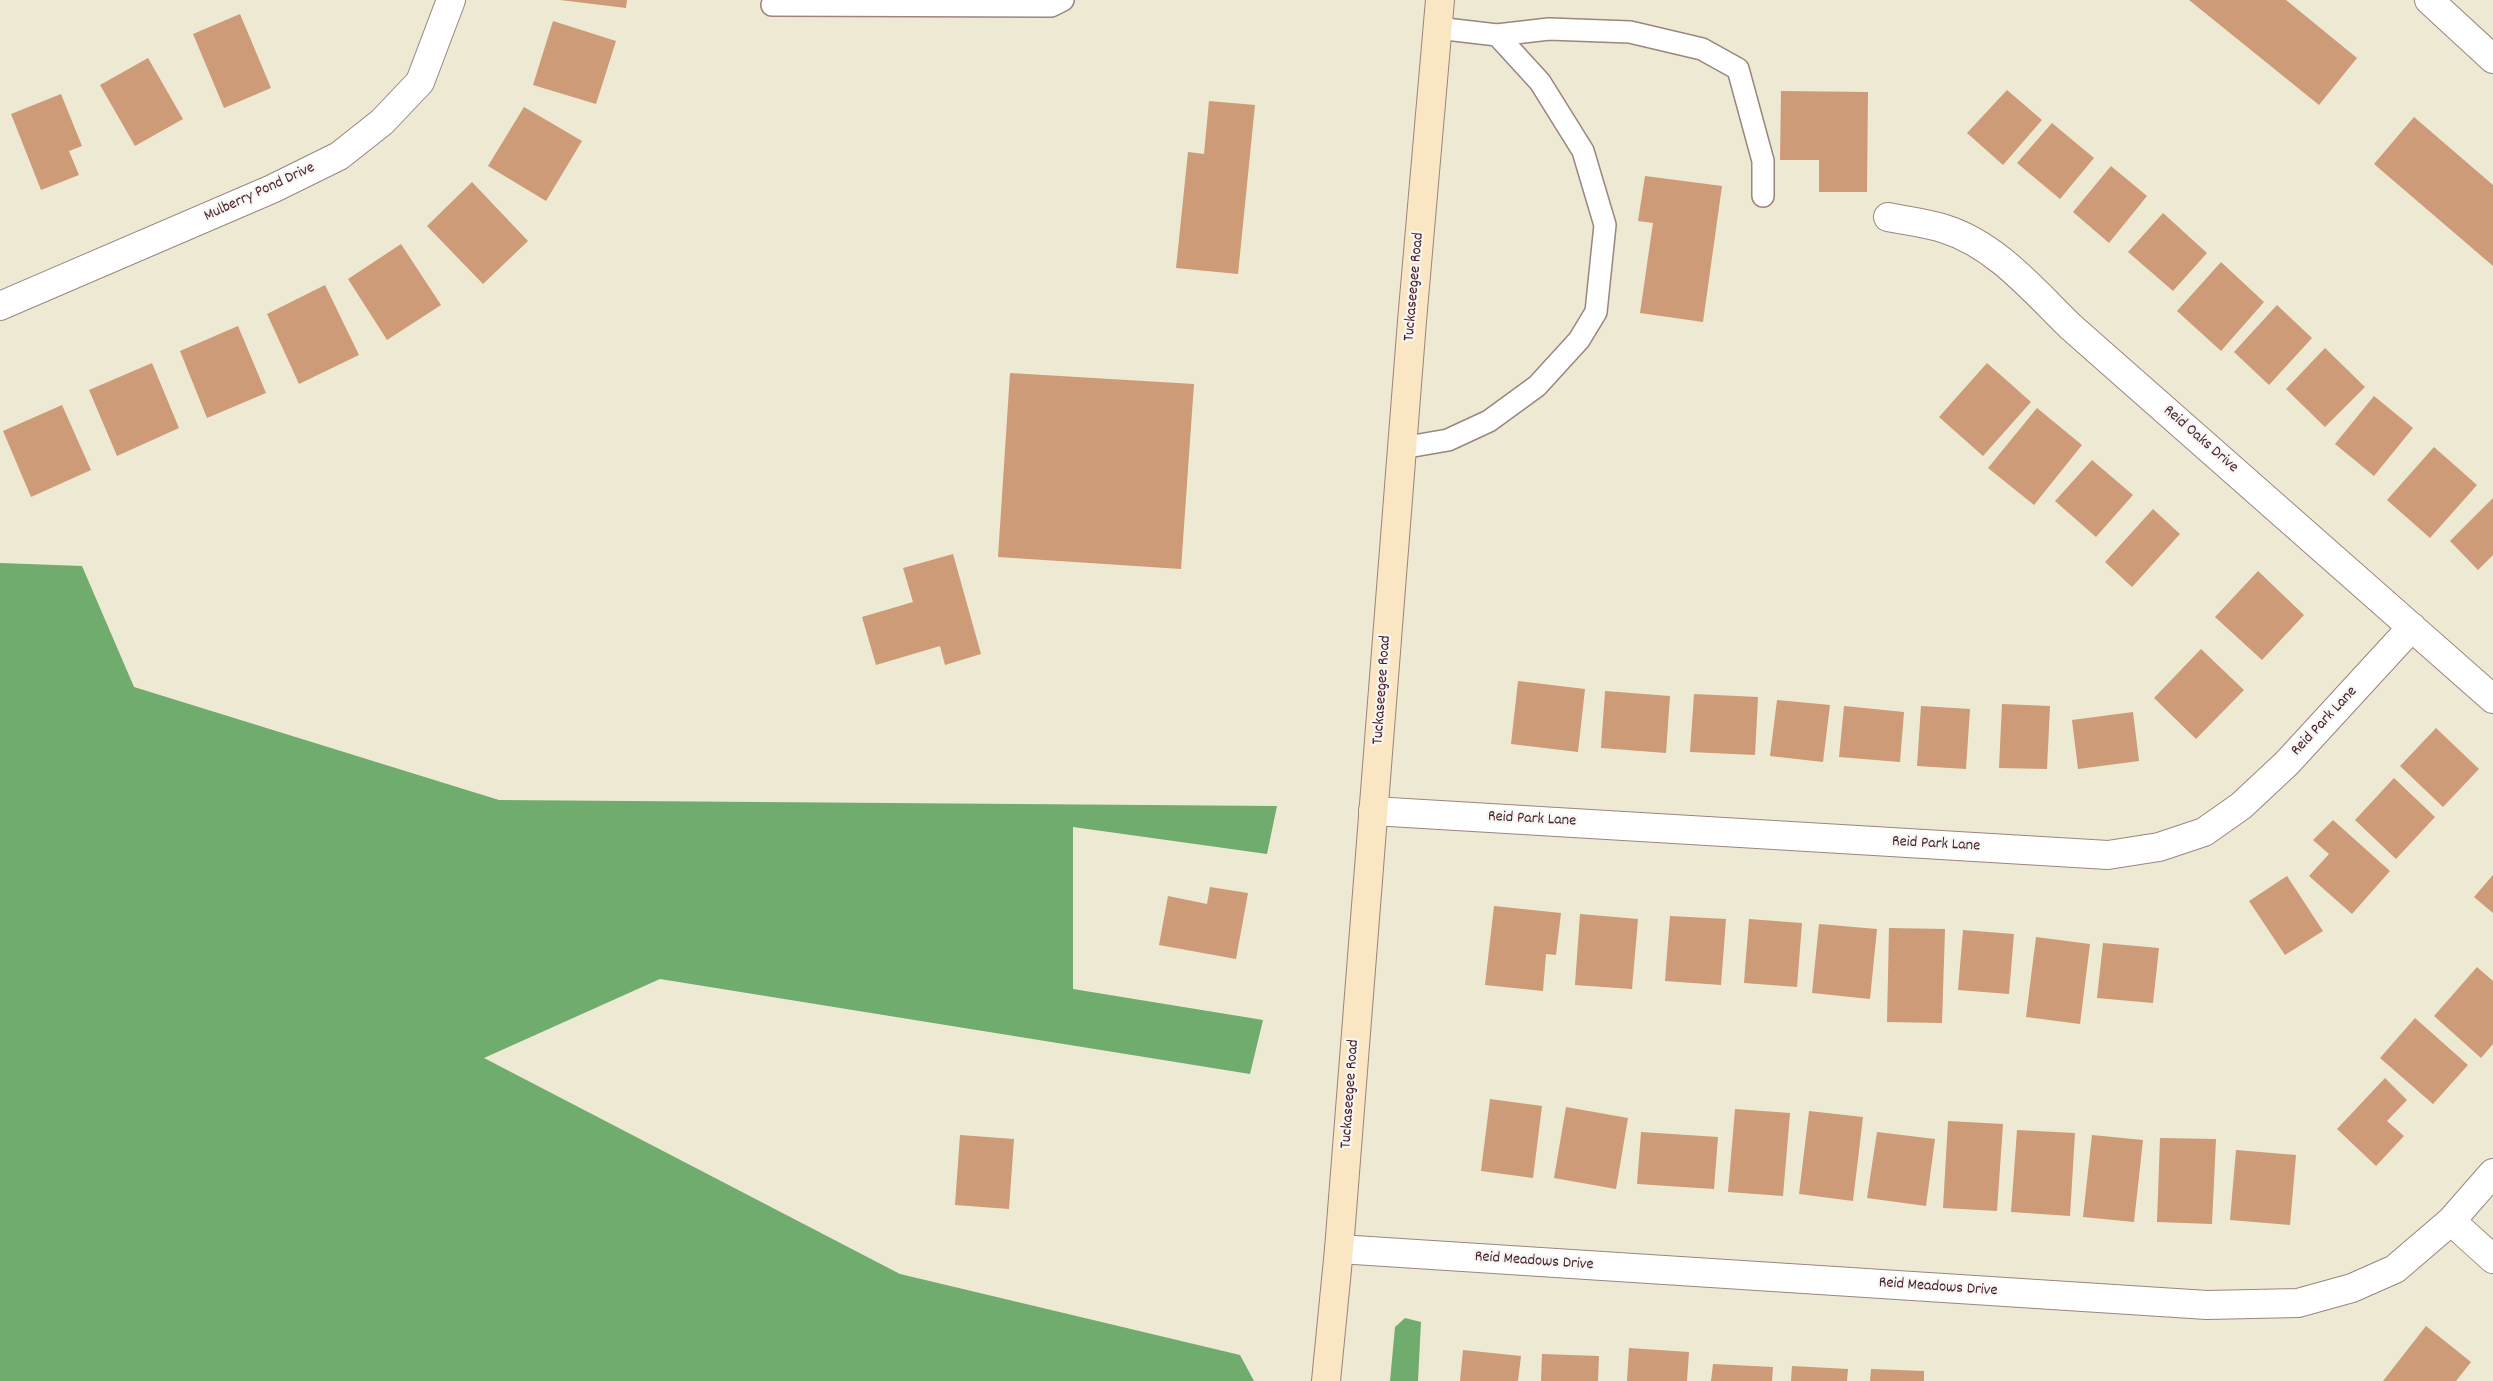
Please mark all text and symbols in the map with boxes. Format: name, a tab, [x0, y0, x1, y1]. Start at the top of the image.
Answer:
street label: Mulberry Pond Drive	[202, 159, 318, 227]
street label: Tuckaseegee Road	[1401, 232, 1429, 342]
street label: Reid Oaks Drive	[2158, 402, 2242, 478]
street label: Tuckaseegee Road	[1370, 635, 1396, 745]
street label: Reid Park Lane	[2288, 683, 2362, 761]
street label: Reid Park Lane	[1487, 808, 1577, 832]
street label: Reid Park Lane	[1891, 833, 1981, 857]
street label: Tuckaseegee Road	[1338, 1039, 1364, 1149]
street label: Reid Meadows Drive	[1474, 1248, 1594, 1276]
street label: Reid Meadows Drive	[1878, 1274, 1998, 1302]

